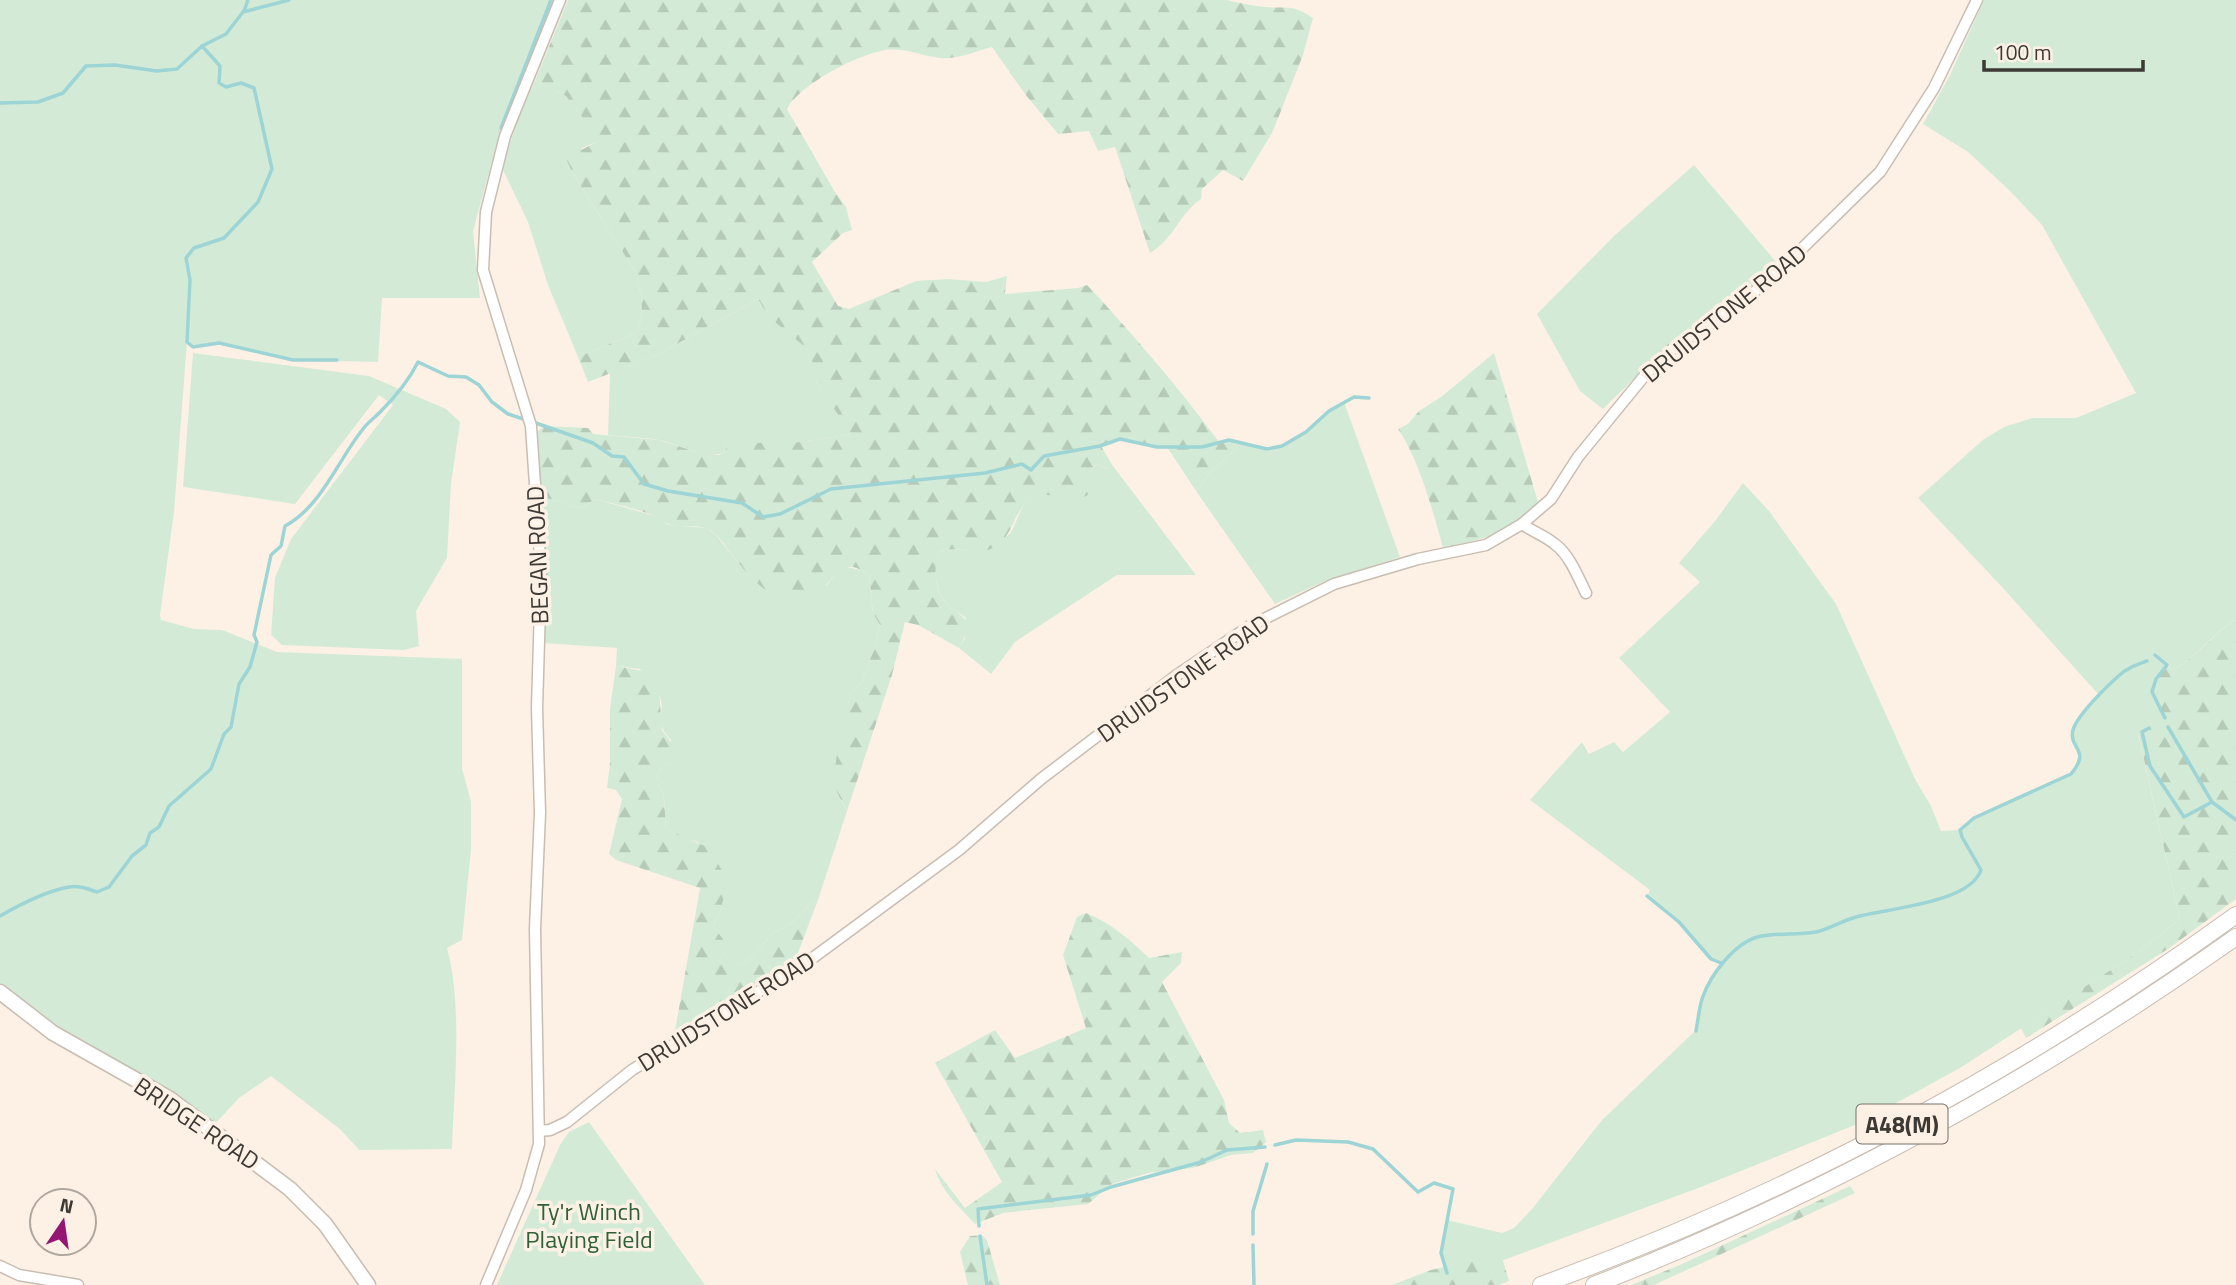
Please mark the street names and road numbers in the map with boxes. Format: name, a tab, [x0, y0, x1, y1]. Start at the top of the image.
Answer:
street label: DRUIDSTONE ROAD	[1634, 235, 1814, 391]
street label: BEGAN ROAD	[517, 485, 557, 625]
street label: DRUIDSTONE ROAD	[1090, 605, 1276, 751]
street label: DRUIDSTONE ROAD	[630, 942, 822, 1080]
street label: BRIDGE ROAD	[127, 1068, 267, 1178]
road number: A48(M)	[1856, 1105, 1948, 1144]

